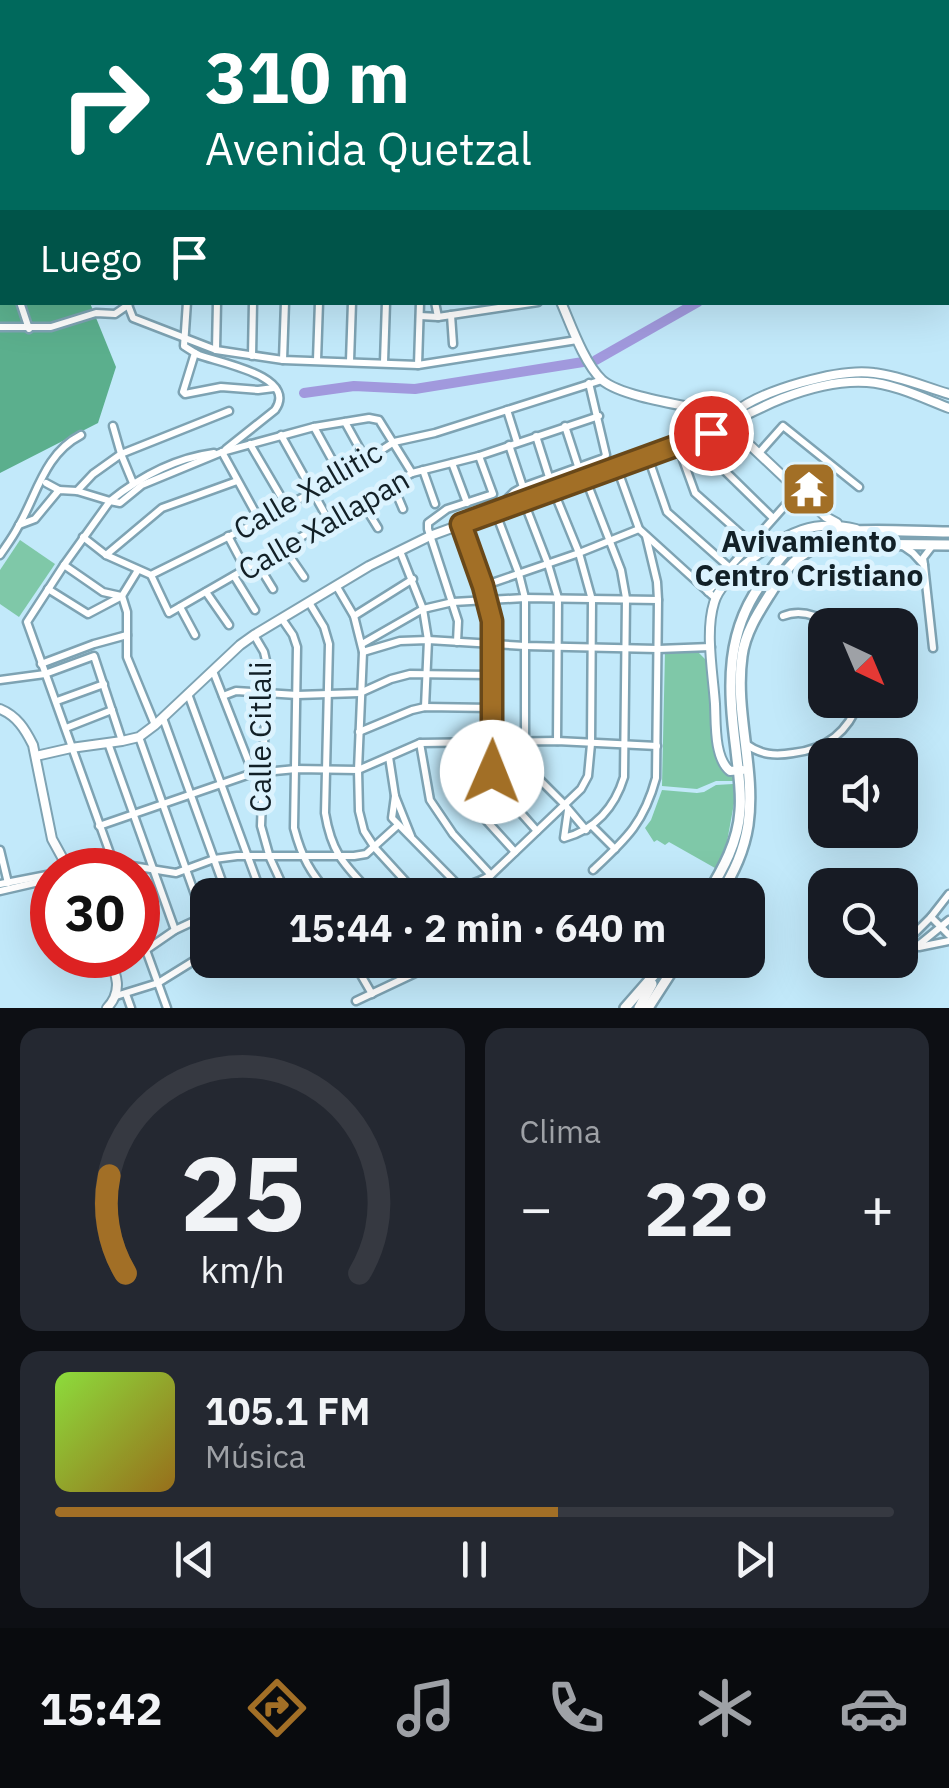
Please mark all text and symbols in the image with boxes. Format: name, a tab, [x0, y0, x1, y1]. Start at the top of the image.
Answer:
text: 310 m	[205, 31, 410, 122]
icon: right	[40, 40, 170, 170]
text: Avenida Quetzal	[205, 119, 532, 177]
icon: arrive	[162, 230, 217, 285]
text: Luego	[40, 233, 142, 282]
pin	[669, 391, 754, 476]
icon: arrive	[684, 406, 739, 461]
street label: Calle Xallitic	[226, 431, 389, 548]
street label: Calle Xallapan	[231, 459, 416, 588]
temple icon: Avivamiento Centro Cristiano	[779, 459, 839, 519]
place label: Avivamiento Centro Cristiano	[695, 521, 923, 594]
north arrow	[808, 608, 918, 718]
map controls	[808, 608, 918, 978]
street label: Calle Citlali	[240, 662, 279, 812]
position arrow	[440, 720, 544, 824]
button: sound	[808, 738, 918, 848]
speed limit sign: 30	[30, 848, 160, 978]
button: search	[808, 868, 918, 978]
text: 15:44 · 2 min · 640 m	[289, 903, 666, 952]
text: Clima	[520, 1110, 601, 1152]
text: 25	[180, 1124, 305, 1260]
text: 22°	[644, 1159, 769, 1257]
text: −	[520, 1172, 553, 1243]
text: +	[861, 1172, 894, 1243]
text: km/h	[200, 1246, 284, 1293]
text: 105.1 FM	[205, 1386, 370, 1435]
text: Música	[205, 1435, 306, 1477]
icon: previous	[167, 1532, 222, 1587]
icon: pause	[447, 1532, 502, 1587]
icon: next	[727, 1532, 782, 1587]
icon: directions	[242, 1673, 312, 1743]
icon: music	[391, 1673, 461, 1743]
icon: phone	[541, 1673, 611, 1743]
icon: climate	[690, 1673, 760, 1743]
icon: car	[839, 1673, 909, 1743]
text: 15:42	[40, 1679, 163, 1737]

